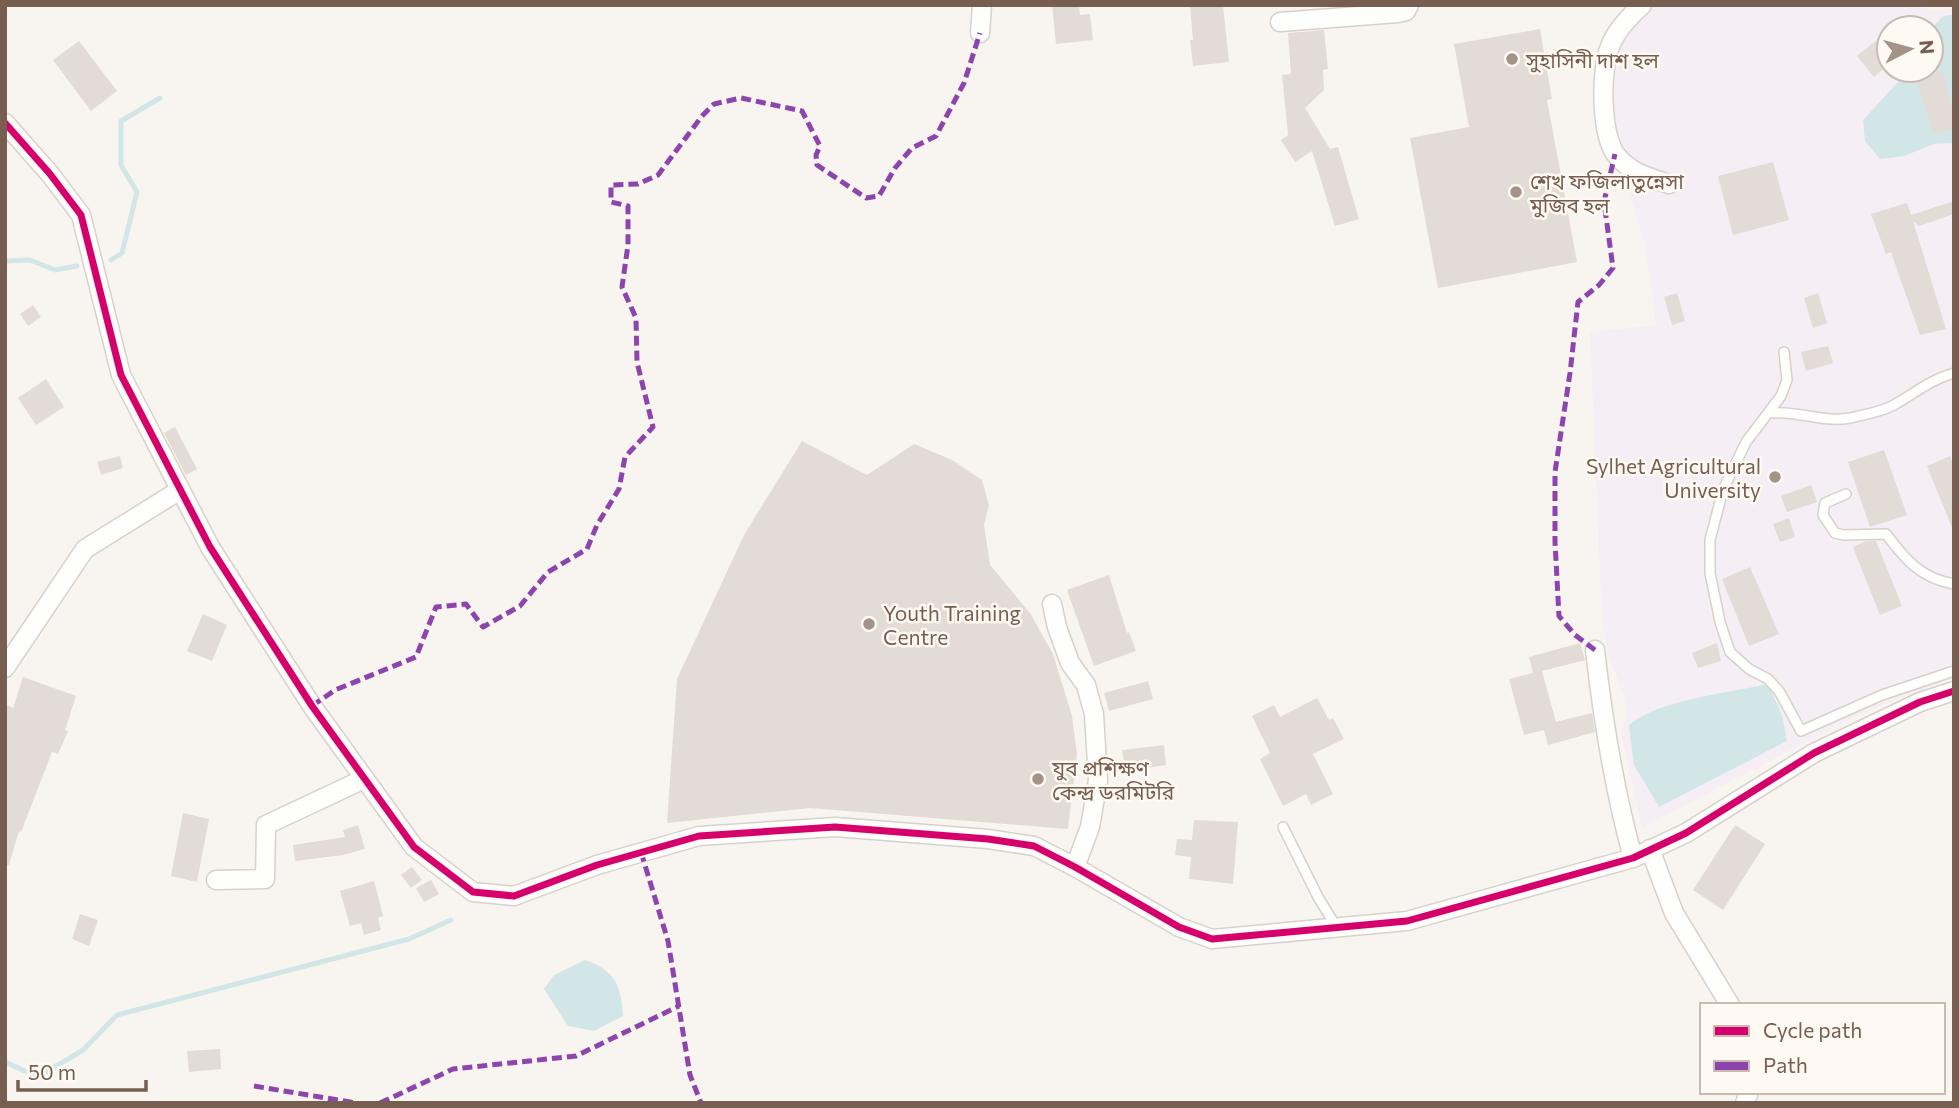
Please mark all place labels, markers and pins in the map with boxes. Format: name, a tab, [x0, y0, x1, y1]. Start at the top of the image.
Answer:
place label: সুহাসিনী দাশ হল	[1525, 47, 1660, 73]
marker: সুহাসিনী দাশ হল	[1504, 51, 1520, 67]
place label: শেখ ফজিলাতুন্নেসা মুজিব হল	[1529, 168, 1684, 218]
marker: শেখ ফজিলাতুন্নেসা মুজিব হল	[1508, 184, 1524, 200]
place label: Sylhet Agricultural University	[1586, 453, 1761, 502]
marker: Sylhet Agricultural University	[1767, 469, 1783, 485]
place label: Youth Training Centre	[883, 600, 1021, 649]
marker: Youth Training Centre	[861, 616, 877, 632]
place label: যুব প্রশিক্ষণ কেন্দ্র ডরমিটরি	[1051, 755, 1175, 804]
marker: যুব প্রশিক্ষণ কেন্দ্র ডরমিটরি	[1030, 771, 1046, 787]

